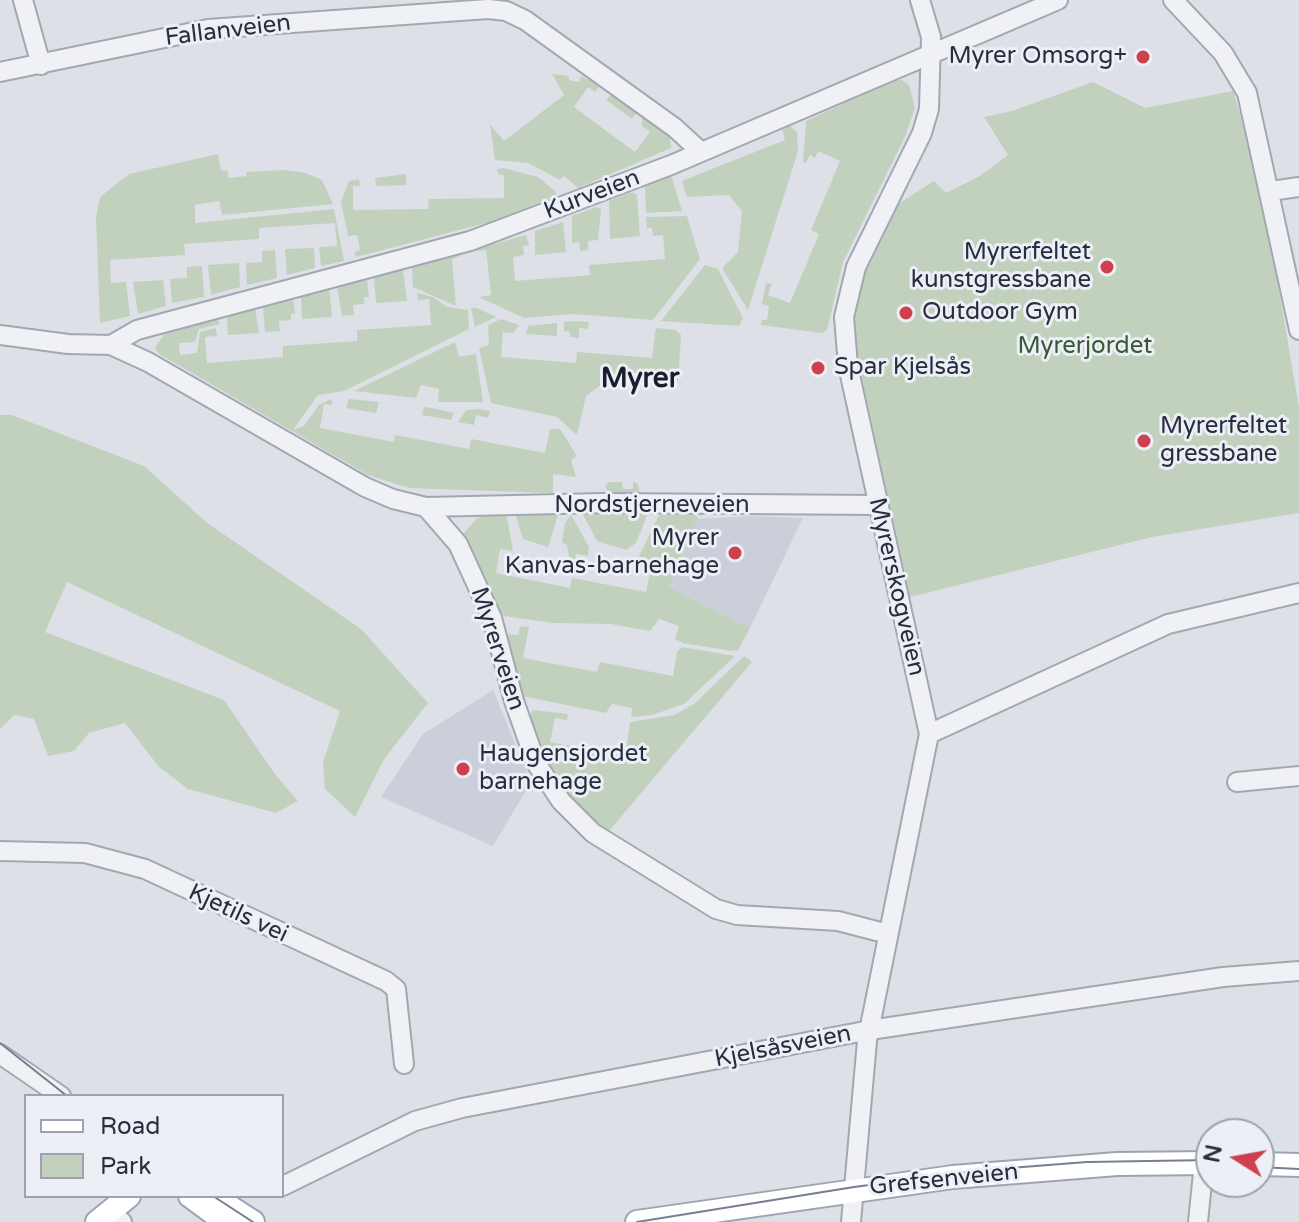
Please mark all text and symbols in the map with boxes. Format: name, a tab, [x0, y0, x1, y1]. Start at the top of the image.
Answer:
street label: Fallanveien	[164, 9, 292, 53]
place label: Myrer Omsorg+	[948, 43, 1127, 71]
marker: Myrer Omsorg+	[1134, 48, 1152, 66]
street label: Kurveien	[540, 164, 644, 226]
place label: Myrerfeltet kunstgressbane	[911, 239, 1091, 295]
marker: Myrerfeltet kunstgressbane	[1098, 258, 1116, 276]
place label: Outdoor Gym	[922, 299, 1078, 327]
marker: Outdoor Gym	[897, 304, 915, 322]
park label: Myrerjordet	[1018, 333, 1152, 361]
place label: Spar Kjelsås	[834, 354, 971, 382]
marker: Spar Kjelsås	[809, 359, 827, 377]
district label: Myrer	[601, 363, 679, 397]
place label: Myrerfeltet gressbane	[1160, 413, 1287, 469]
marker: Myrerfeltet gressbane	[1135, 432, 1153, 450]
street label: Nordstjerneveien	[554, 492, 750, 520]
street label: Myrerskogveien	[862, 495, 930, 679]
place label: Myrer Kanvas-barnehage	[505, 525, 719, 581]
marker: Myrer Kanvas-barnehage	[726, 544, 744, 562]
street label: Myrerveien	[464, 584, 530, 714]
place label: Haugensjordet barnehage	[479, 741, 647, 797]
marker: Haugensjordet barnehage	[454, 760, 472, 778]
street label: Kjetils vei	[184, 878, 292, 950]
street label: Kjelsåsveien	[712, 1020, 854, 1074]
legend	[24, 1094, 284, 1198]
text: Road	[100, 1112, 160, 1141]
north arrow	[1195, 1118, 1275, 1198]
text: N	[1199, 1143, 1228, 1165]
text: Park	[100, 1152, 151, 1181]
street label: Grefsenveien	[868, 1158, 1020, 1202]

